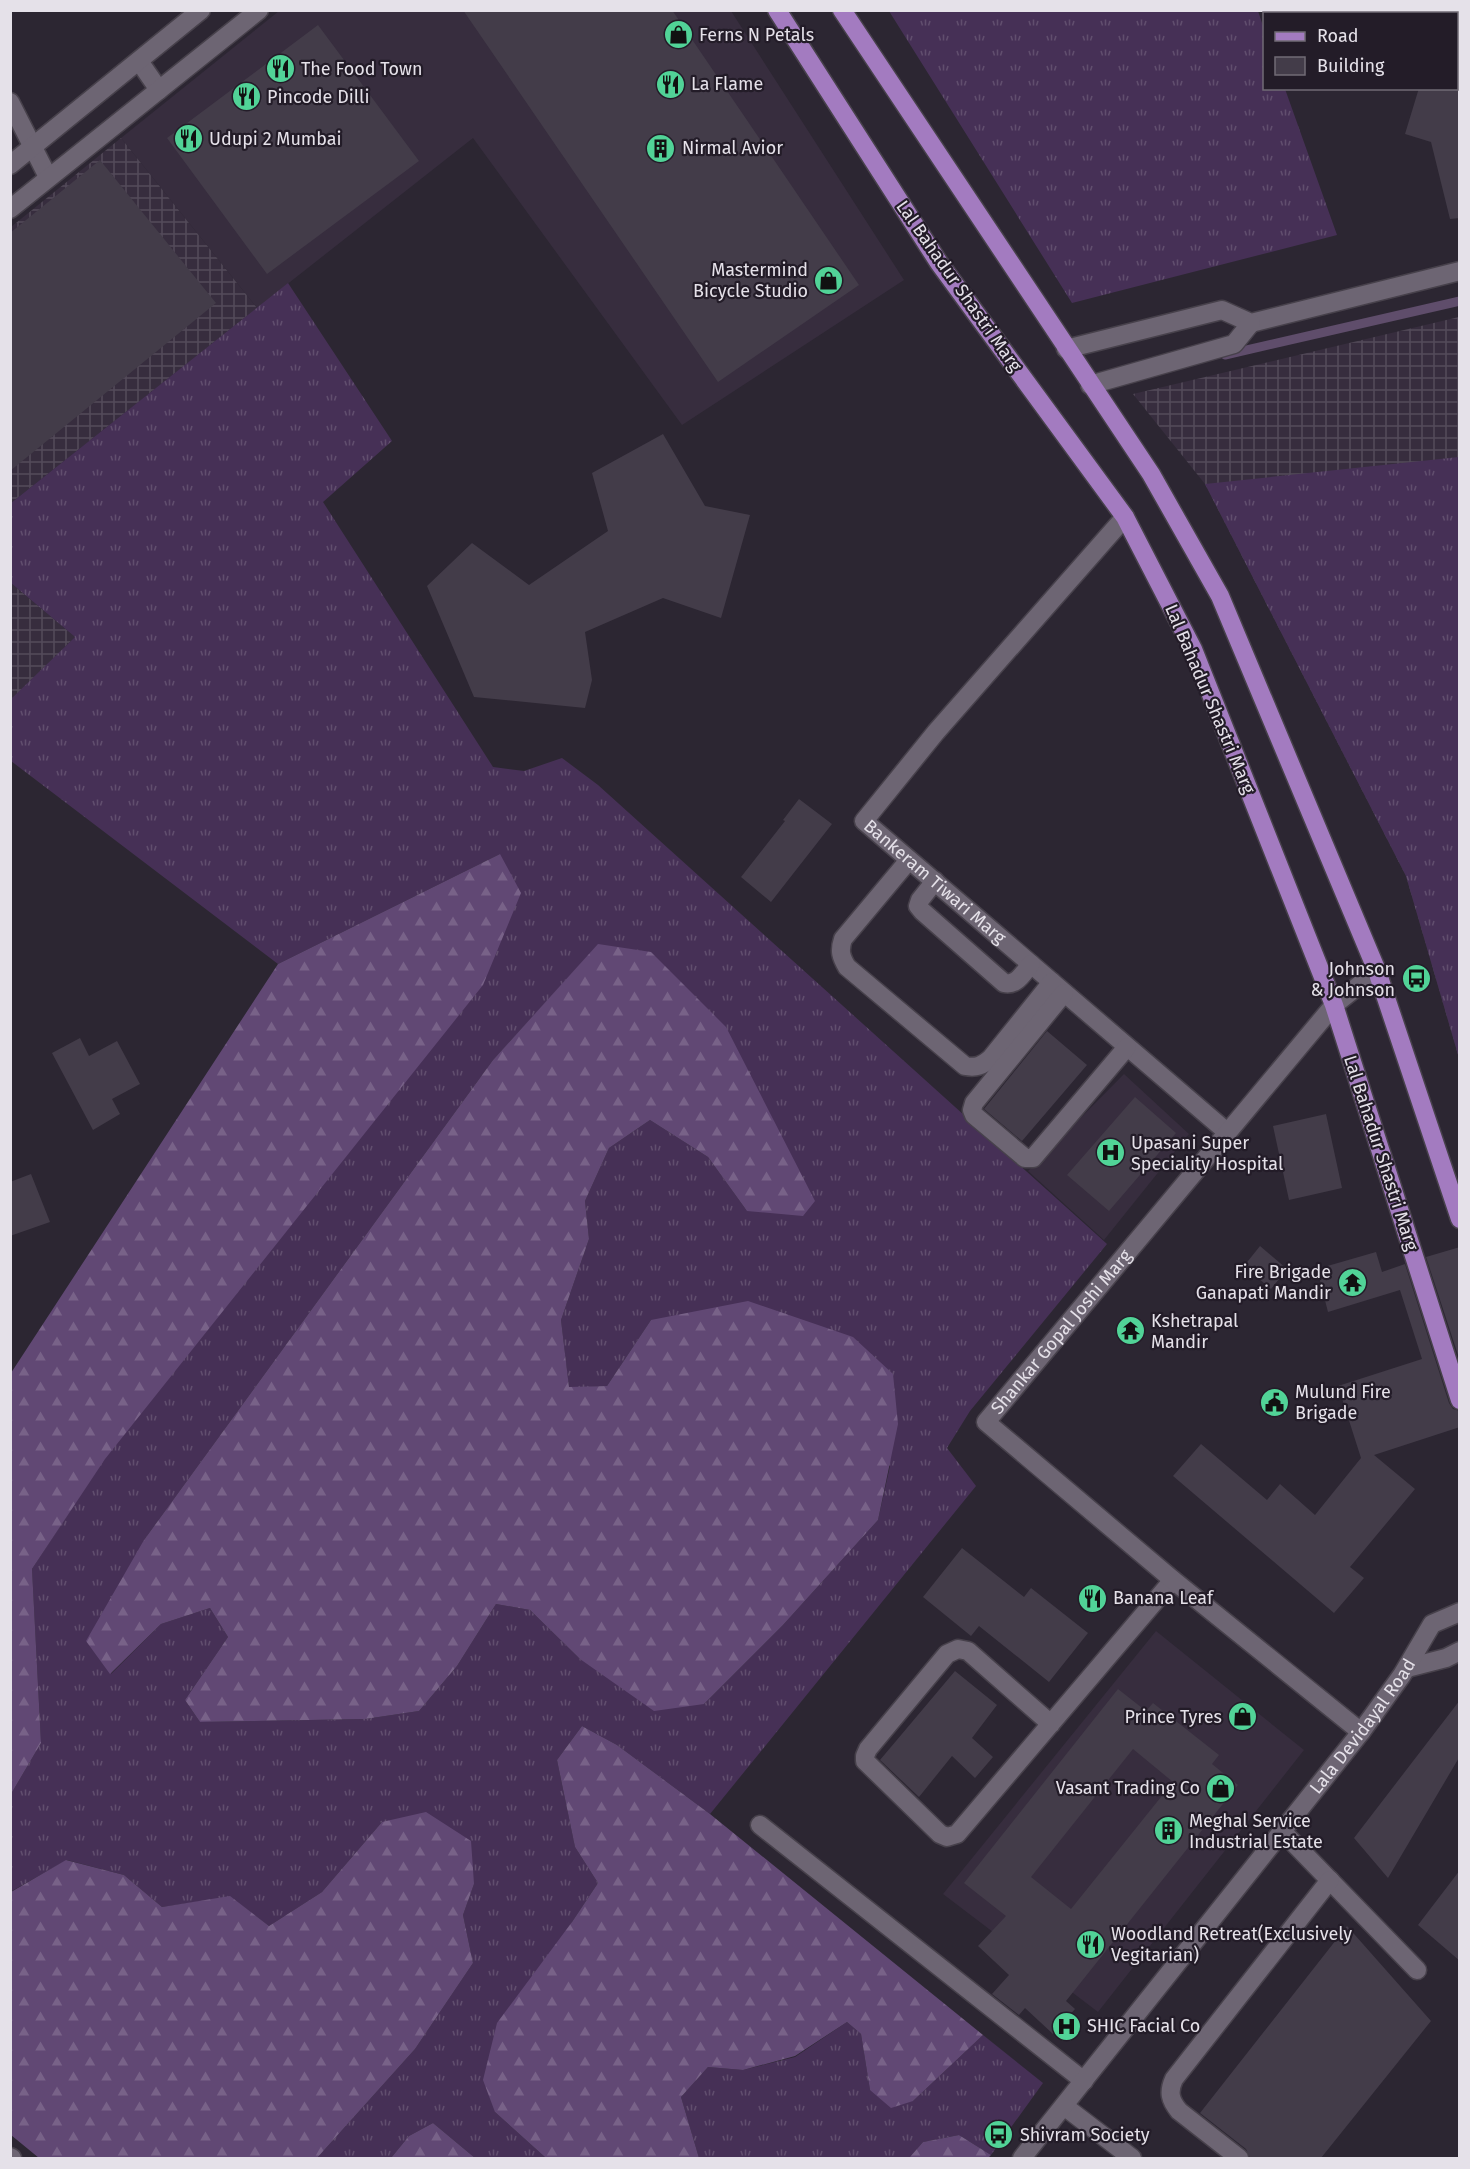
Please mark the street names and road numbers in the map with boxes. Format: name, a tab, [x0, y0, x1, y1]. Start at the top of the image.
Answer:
street label: Lal Bahadur Shastri Marg	[891, 196, 1027, 376]
street label: Lal Bahadur Shastri Marg	[1160, 601, 1260, 798]
street label: Bankeram Tiwari Marg	[859, 815, 1011, 949]
street label: Lal Bahadur Shastri Marg	[1339, 1053, 1423, 1254]
street label: Shankar Gopal Joshi Marg	[986, 1244, 1137, 1419]
street label: Lala Devidayal Road	[1305, 1655, 1420, 1798]

